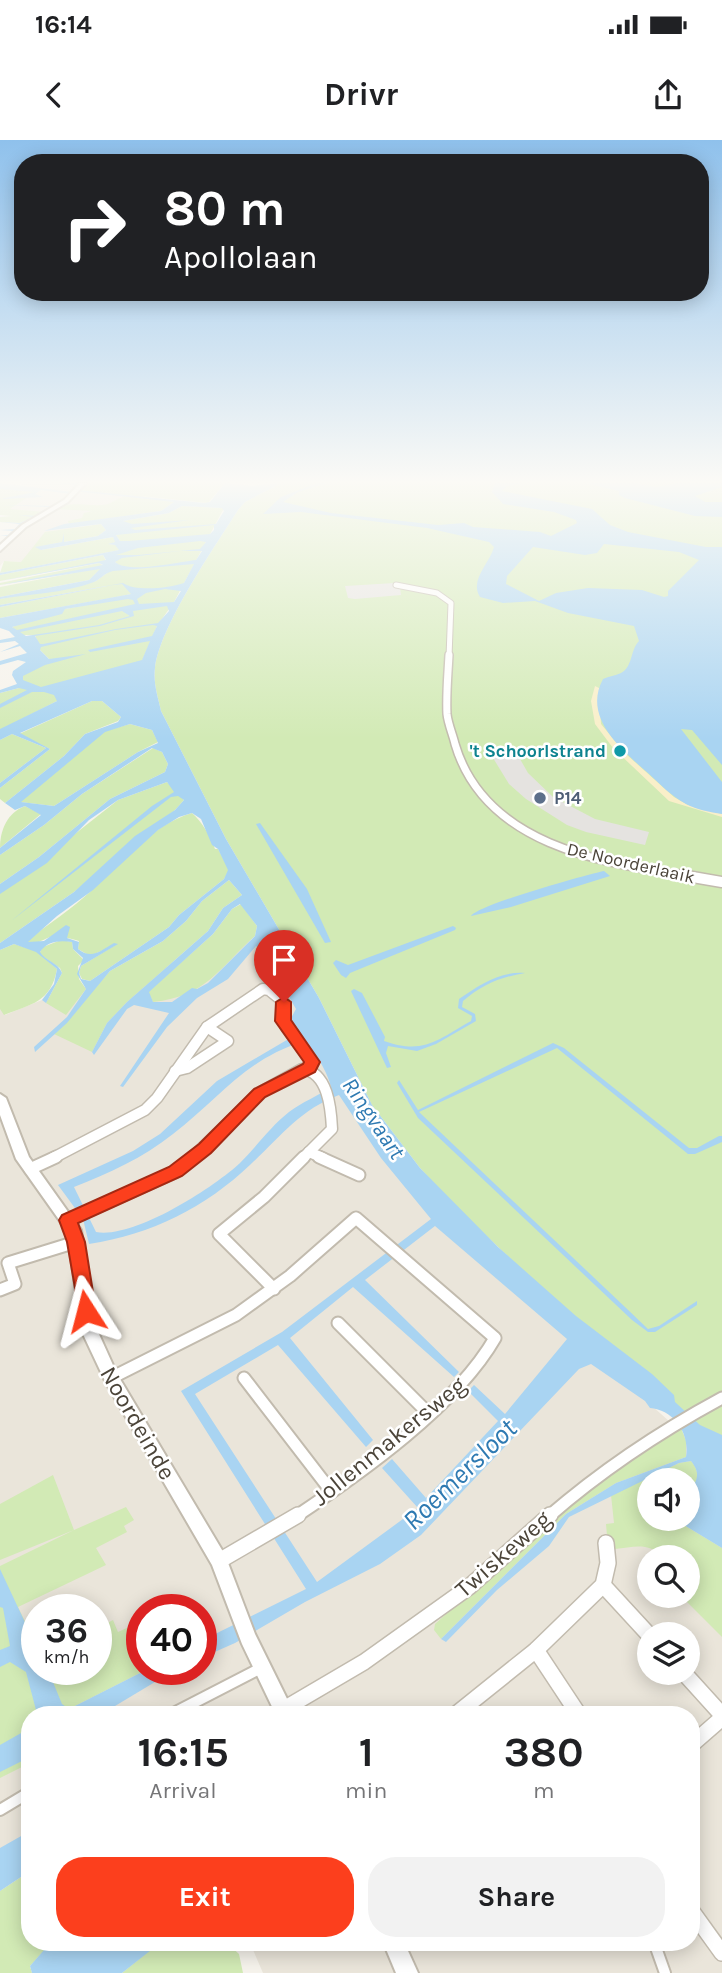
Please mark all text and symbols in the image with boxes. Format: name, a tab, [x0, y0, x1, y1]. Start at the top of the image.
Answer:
text: 16:14	[35, 9, 92, 40]
icon: back	[35, 76, 73, 114]
text: Drivr	[324, 76, 398, 113]
icon: share	[649, 76, 687, 114]
text: 80 m	[164, 180, 286, 237]
icon: right	[49, 182, 140, 273]
text: Apollolaan	[164, 239, 318, 276]
place label: 't Schoorlstrand	[470, 740, 606, 762]
marker: 't Schoorlstrand	[612, 743, 628, 759]
place label: P14	[554, 787, 582, 809]
marker: P14	[532, 790, 548, 806]
street label: De Noorderlaaik	[565, 838, 697, 888]
pin	[254, 930, 314, 1002]
icon: arrive	[265, 941, 303, 979]
water label: Ringvaart	[337, 1072, 411, 1165]
position arrow	[49, 1274, 123, 1348]
street label: Noordeinde	[94, 1361, 182, 1485]
street label: Jollenmakersweg	[307, 1370, 472, 1511]
water label: Roemersloot	[396, 1412, 524, 1537]
map controls	[637, 1468, 700, 1685]
button: sound	[637, 1468, 700, 1531]
street label: Twiskeweg	[449, 1505, 557, 1603]
button: search	[637, 1545, 700, 1608]
speed limit sign: 40	[126, 1594, 217, 1685]
text: 36	[45, 1610, 88, 1651]
button: layers	[637, 1622, 700, 1685]
text: km/h	[44, 1646, 89, 1668]
text: 16:15	[137, 1727, 229, 1777]
text: 1	[359, 1727, 374, 1777]
text: 380	[504, 1727, 584, 1777]
text: Arrival	[149, 1777, 217, 1804]
text: min	[345, 1777, 387, 1804]
text: m	[533, 1777, 554, 1804]
button: Exit	[56, 1857, 354, 1937]
button: Share	[368, 1857, 665, 1937]

